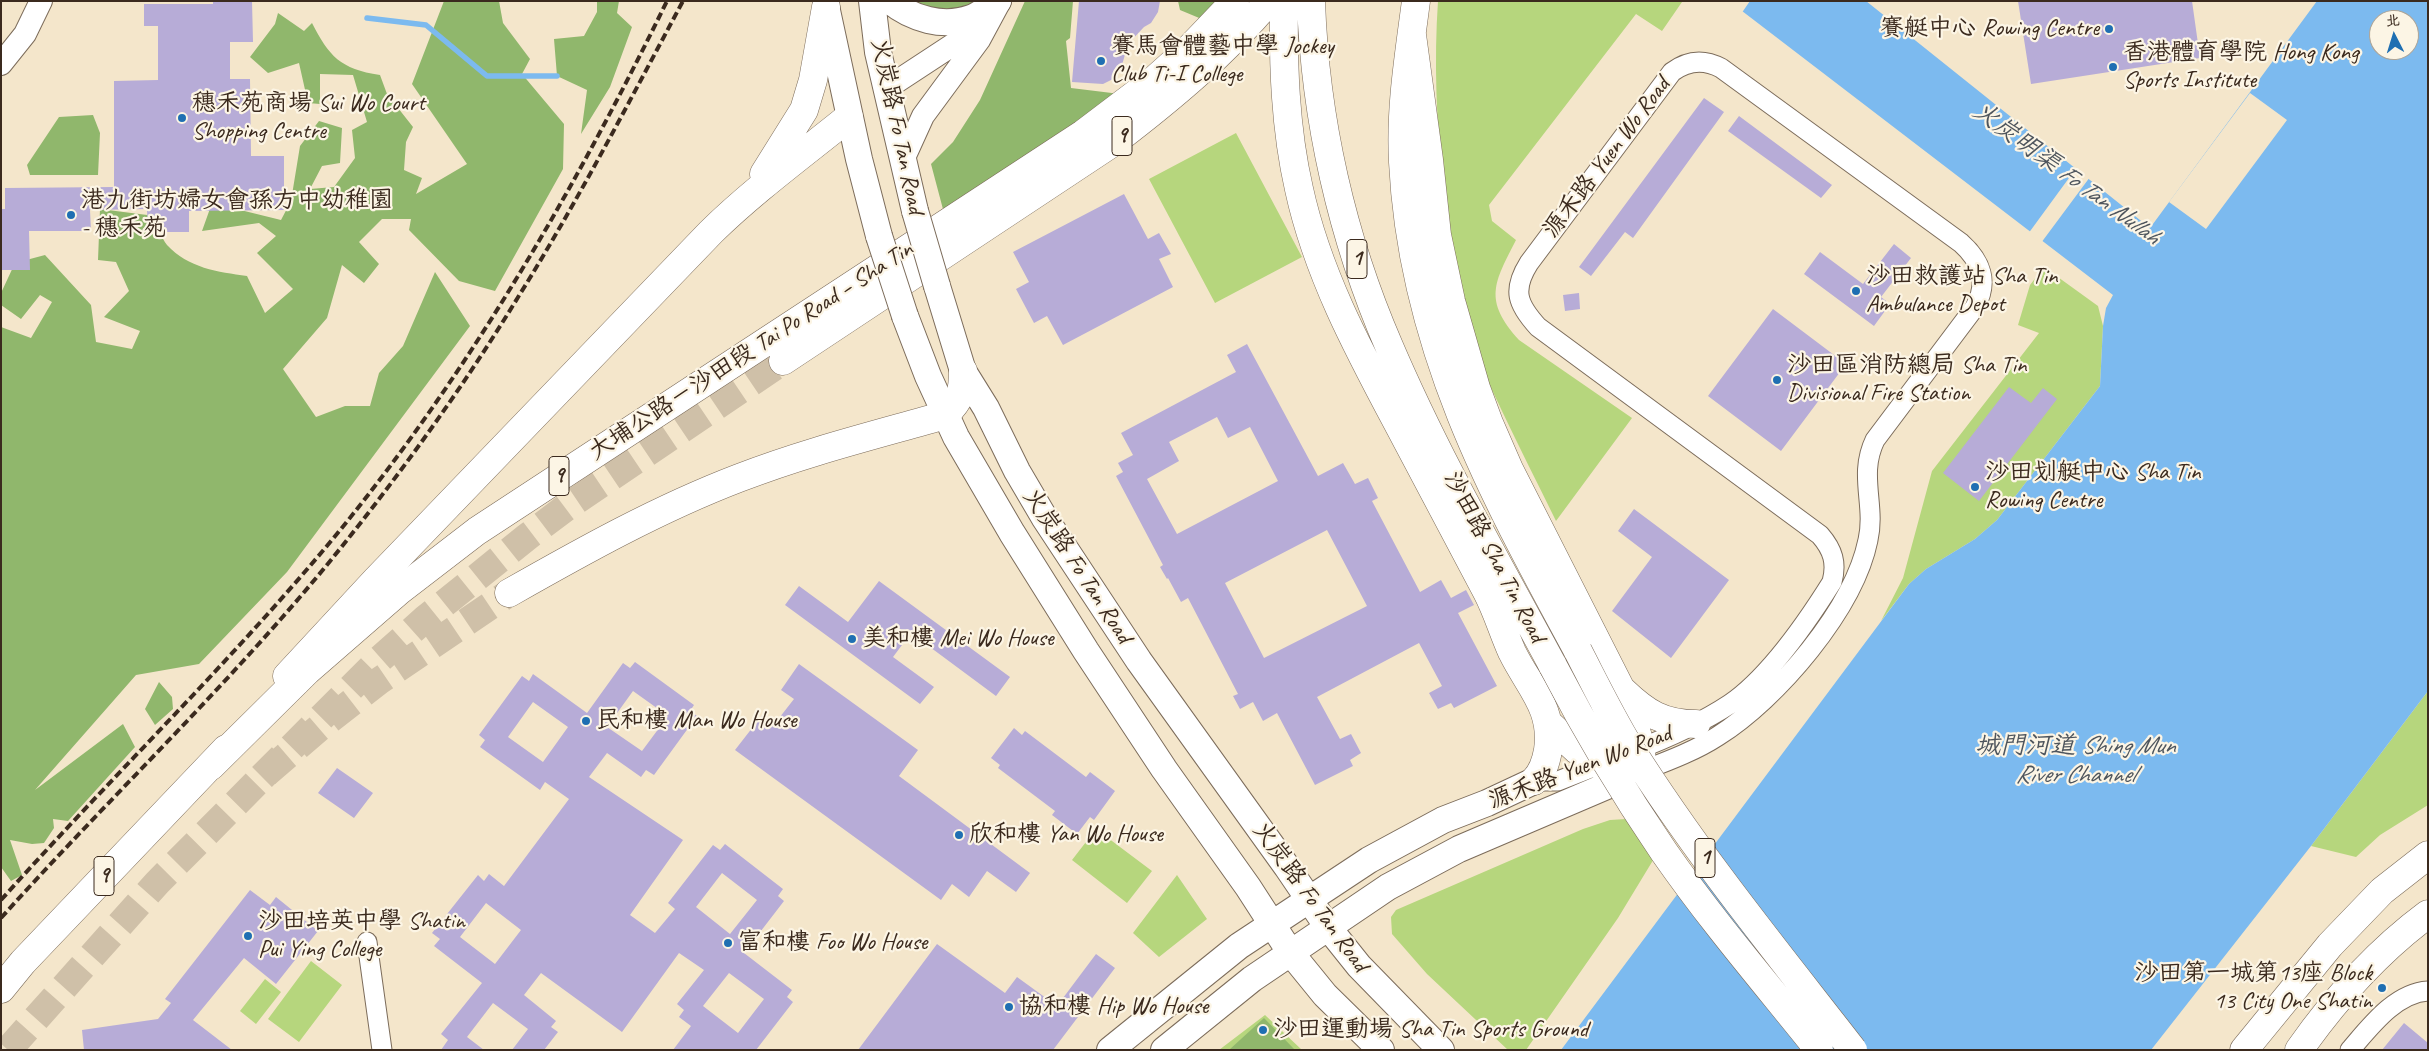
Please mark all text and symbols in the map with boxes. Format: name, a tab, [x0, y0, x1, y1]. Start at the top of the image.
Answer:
north arrow	[2369, 10, 2419, 60]
text: 北	[2385, 11, 2400, 30]
place label: 賽艇中心 Rowing Centre	[1880, 15, 2099, 43]
marker: 賽艇中心 Rowing Centre	[2103, 23, 2115, 35]
place label: 賽馬會體藝中學 Jockey Club Ti-I College	[1111, 33, 1334, 89]
street label: 火炭路 Fo Tan Road	[864, 36, 930, 216]
place label: 香港體育學院 Hong Kong Sports Institute	[2123, 39, 2358, 95]
marker: 賽馬會體藝中學 Jockey Club Ti-I College	[1095, 55, 1107, 67]
marker: 香港體育學院 Hong Kong Sports Institute	[2107, 61, 2119, 73]
street label: 源禾路 Yuen Wo Road	[1537, 72, 1677, 244]
place label: 穗禾苑商場 Sui Wo Court Shopping Centre	[192, 90, 425, 146]
water label: 火炭明渠 Fo Tan Nullah	[1967, 96, 2165, 252]
marker: 穗禾苑商場 Sui Wo Court Shopping Centre	[176, 112, 188, 124]
road number: 9	[1112, 116, 1132, 156]
place label: 港九街坊婦女會孫方中幼稚園 - 穗禾苑	[81, 187, 393, 243]
marker: 港九街坊婦女會孫方中幼稚園 - 穗禾苑	[65, 209, 77, 221]
street label: 大埔公路－沙田段 Tai Po Road – Sha Tin	[584, 235, 918, 467]
road number: 1	[1347, 240, 1367, 278]
place label: 沙田救護站 Sha Tin Ambulance Depot	[1866, 263, 2058, 319]
marker: 沙田救護站 Sha Tin Ambulance Depot	[1850, 285, 1862, 297]
place label: 沙田區消防總局 Sha Tin Divisional Fire Station	[1787, 352, 2027, 408]
marker: 沙田區消防總局 Sha Tin Divisional Fire Station	[1771, 374, 1783, 386]
road number: 9	[549, 456, 569, 496]
place label: 沙田划艇中心 Sha Tin Rowing Centre	[1985, 459, 2201, 515]
street label: 沙田路 Sha Tin Road	[1437, 467, 1551, 647]
marker: 沙田划艇中心 Sha Tin Rowing Centre	[1969, 481, 1981, 493]
street label: 火炭路 Fo Tan Road	[1016, 483, 1138, 649]
place label: 美和樓 Mei Wo House	[862, 625, 1054, 653]
marker: 美和樓 Mei Wo House	[846, 633, 858, 645]
place label: 民和樓 Man Wo House	[596, 707, 797, 735]
marker: 民和樓 Man Wo House	[580, 715, 592, 727]
street label: 源禾路 Yuen Wo Road	[1485, 720, 1675, 816]
water label: 城門河道 Shing Mun River Channel	[1975, 731, 2175, 790]
street label: 火炭路 Fo Tan Road	[1246, 816, 1374, 978]
place label: 欣和樓 Yan Wo House	[969, 821, 1163, 849]
marker: 欣和樓 Yan Wo House	[953, 829, 965, 841]
road number: 1	[1695, 838, 1715, 878]
road number: 9	[94, 856, 114, 896]
place label: 沙田培英中學 Shatin Pui Ying College	[258, 908, 465, 964]
place label: 富和樓 Foo Wo House	[738, 929, 927, 957]
marker: 沙田培英中學 Shatin Pui Ying College	[242, 930, 254, 942]
marker: 富和樓 Foo Wo House	[722, 937, 734, 949]
place label: 沙田第一城第13座 Block 13 City One Shatin	[2134, 960, 2372, 1016]
marker: 沙田第一城第13座 Block 13 City One Shatin	[2376, 982, 2388, 994]
place label: 協和樓 Hip Wo House	[1019, 993, 1208, 1021]
marker: 協和樓 Hip Wo House	[1003, 1001, 1015, 1013]
place label: 沙田運動場 Sha Tin Sports Ground	[1273, 1016, 1588, 1044]
marker: 沙田運動場 Sha Tin Sports Ground	[1257, 1024, 1269, 1036]

